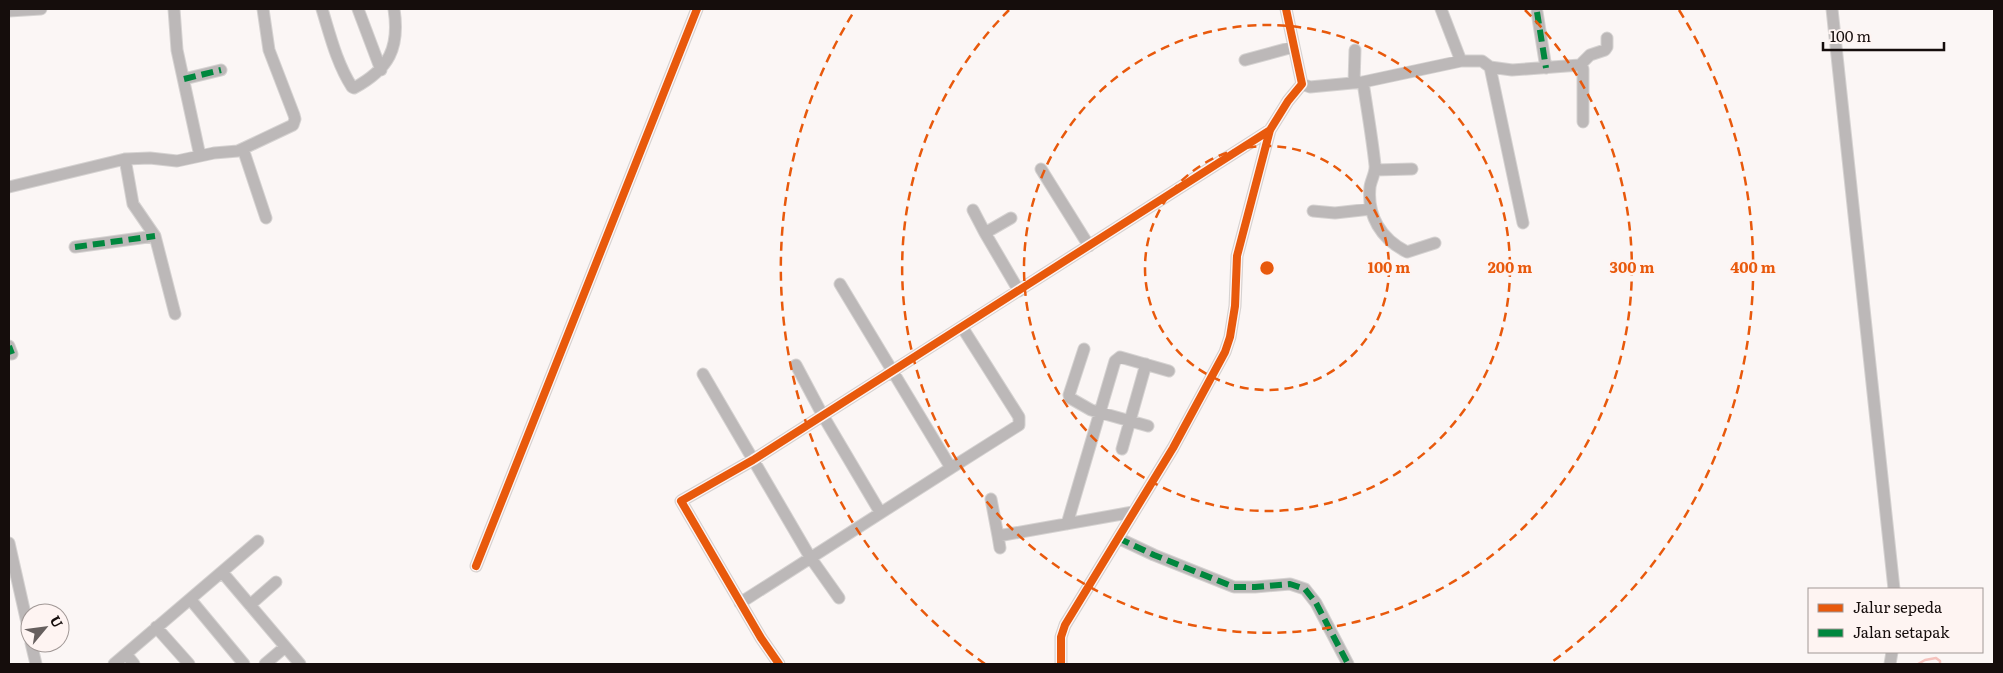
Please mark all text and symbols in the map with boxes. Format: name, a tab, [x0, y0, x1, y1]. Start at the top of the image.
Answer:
scale bar	[1823, 20, 1944, 52]
text: 100 m	[1830, 24, 1871, 47]
text: 100 m	[1368, 255, 1410, 278]
text: 200 m	[1488, 255, 1532, 278]
text: 300 m	[1610, 255, 1654, 278]
text: 400 m	[1730, 255, 1776, 278]
centre of rings	[1258, 259, 1276, 277]
legend	[1808, 588, 1983, 653]
text: Jalur sepeda	[1853, 595, 1943, 618]
north arrow	[20, 603, 70, 653]
text: U	[46, 612, 69, 631]
text: Jalan setapak	[1853, 620, 1950, 643]

